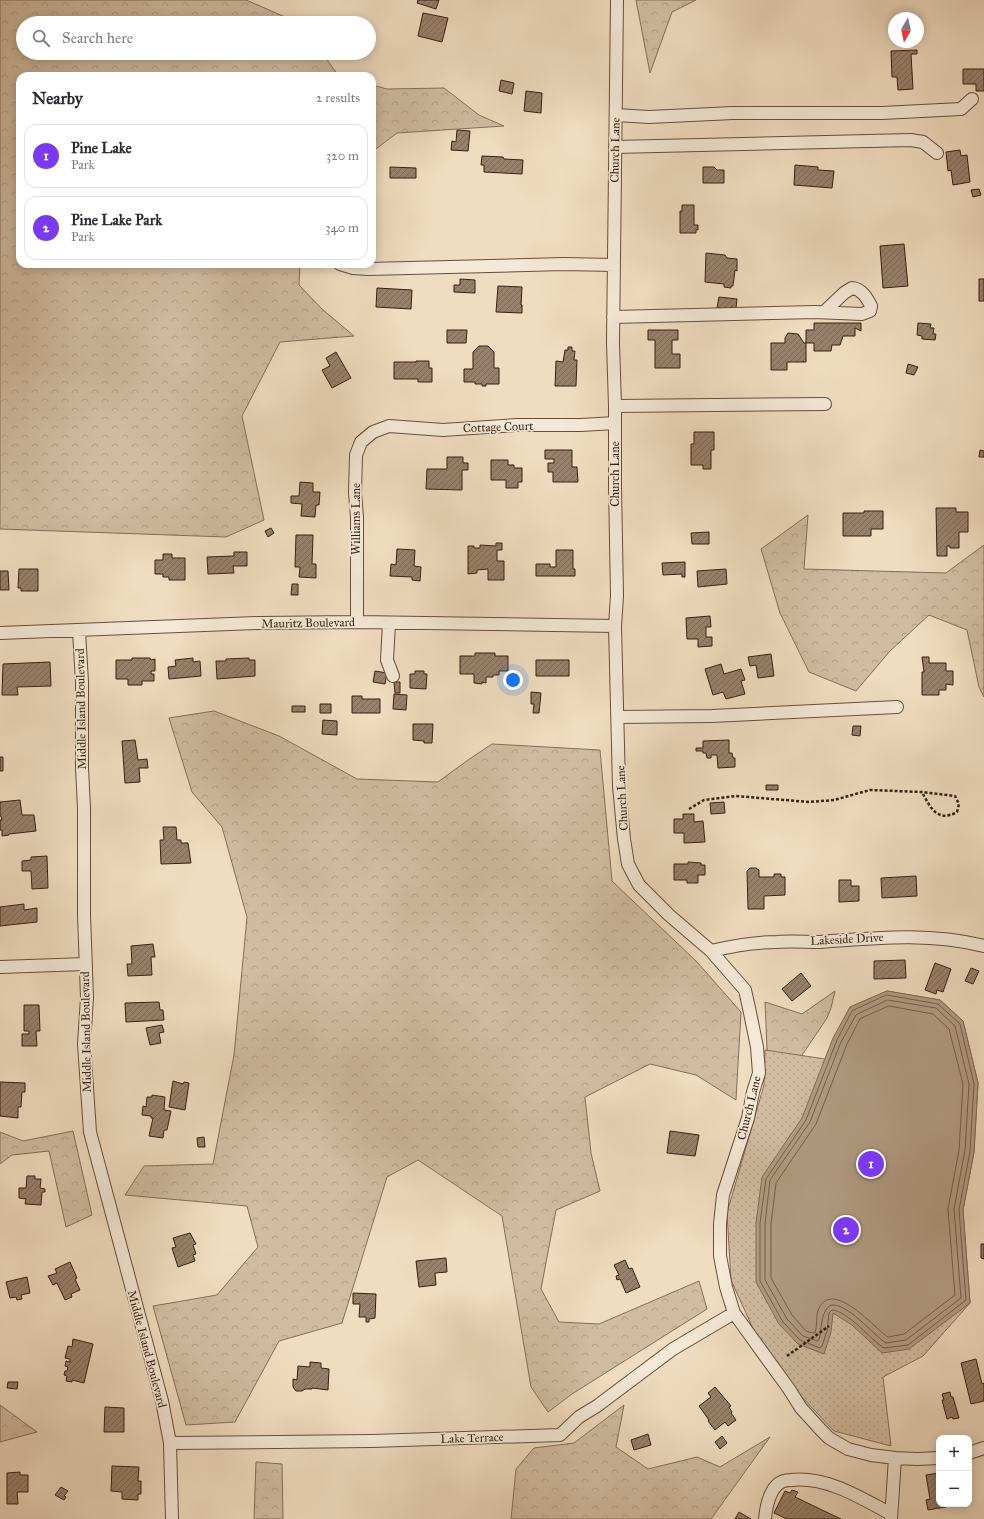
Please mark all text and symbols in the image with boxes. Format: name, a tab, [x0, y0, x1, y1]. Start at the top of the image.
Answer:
north arrow	[888, 12, 924, 48]
search box	[16, 16, 376, 60]
icon: search	[30, 27, 52, 49]
text: Search here	[62, 29, 133, 47]
text: Nearby	[32, 88, 83, 109]
text: 2 results	[316, 90, 360, 106]
street label: Church Lane	[607, 117, 623, 183]
text: Pine Lake	[71, 139, 132, 157]
text: 1	[43, 148, 49, 164]
text: 320 m	[326, 148, 359, 164]
text: Park	[71, 157, 95, 173]
text: Pine Lake Park	[71, 211, 162, 229]
text: 2	[43, 220, 49, 236]
text: 340 m	[325, 220, 359, 236]
text: Park	[71, 229, 95, 245]
street label: Cottage Court	[463, 419, 534, 436]
street label: Church Lane	[608, 441, 622, 507]
street label: Williams Lane	[349, 483, 363, 555]
street label: Mauritz Boulevard	[261, 615, 355, 631]
street label: Middle Island Boulevard	[73, 648, 89, 770]
your location	[503, 670, 523, 690]
street label: Church Lane	[613, 765, 631, 831]
street label: Lakeside Drive	[810, 930, 884, 948]
street label: Middle Island Boulevard	[78, 971, 94, 1093]
street label: Church Lane	[734, 1075, 764, 1141]
pin: 1	[858, 1149, 884, 1179]
pin: 2	[833, 1215, 859, 1245]
street label: Middle Island Boulevard	[125, 1289, 169, 1409]
street label: Lake Terrace	[440, 1430, 504, 1446]
map controls	[936, 1435, 972, 1507]
button: +	[936, 1435, 972, 1471]
button: −	[936, 1471, 972, 1507]

